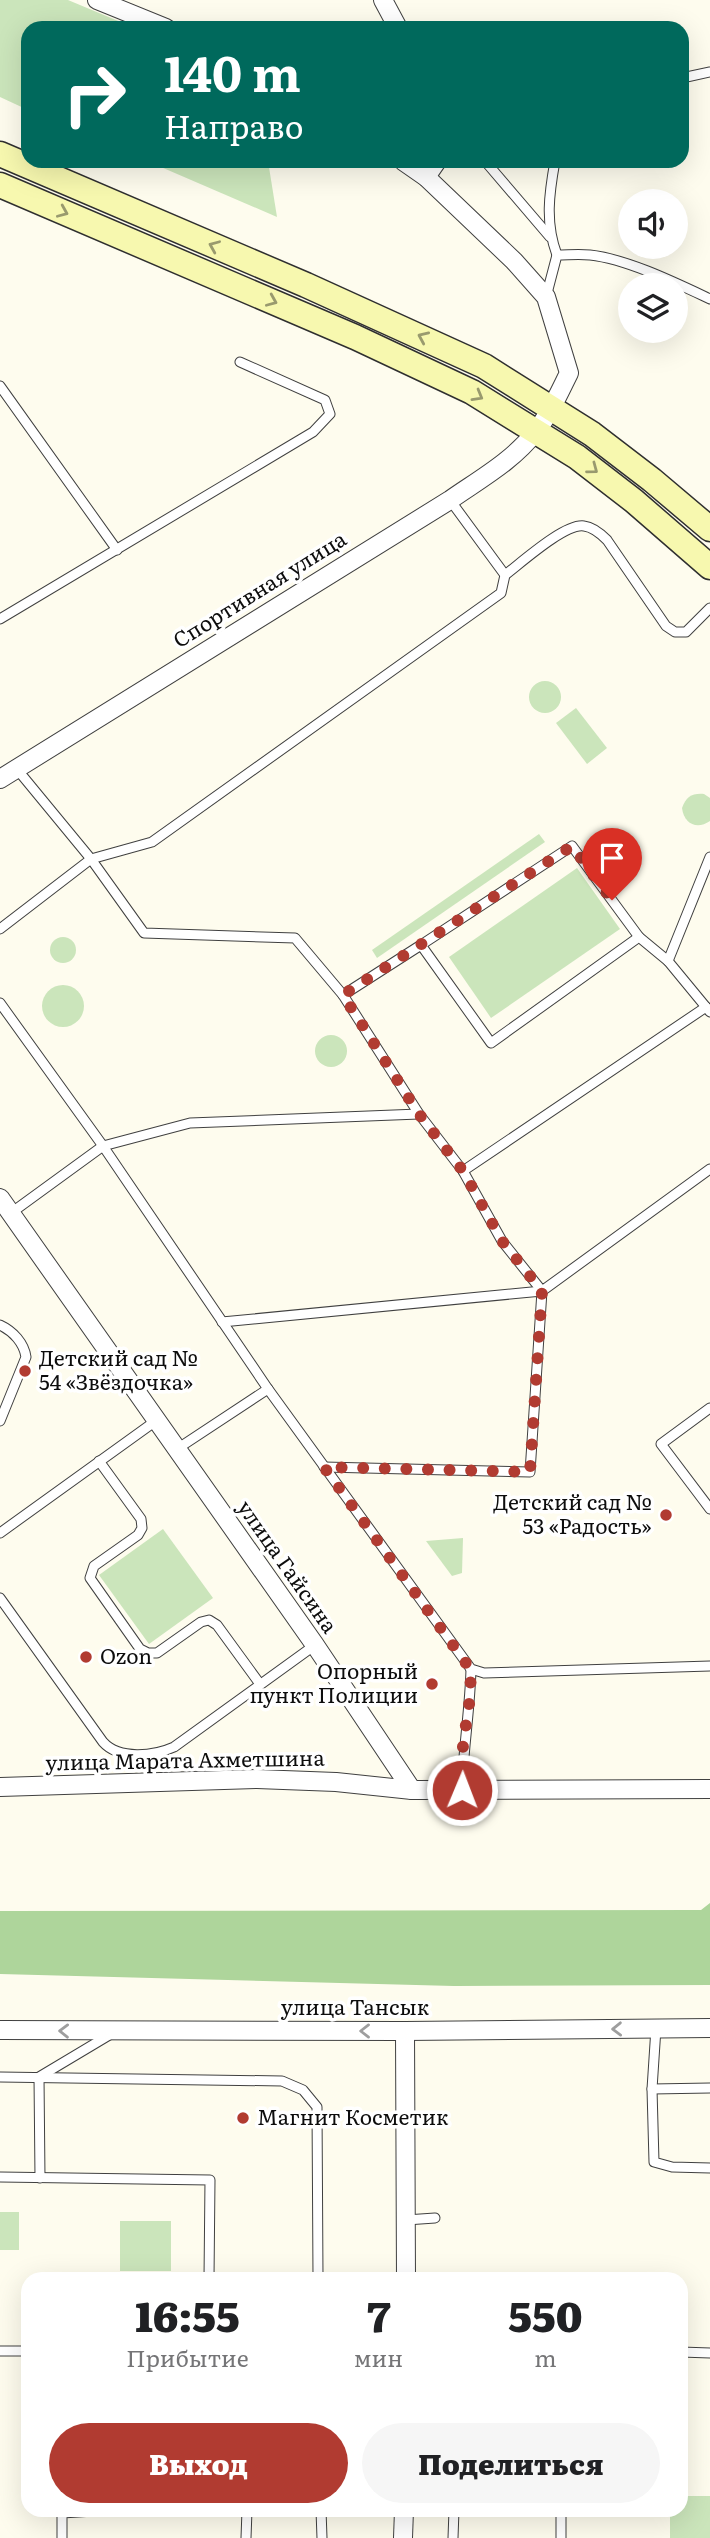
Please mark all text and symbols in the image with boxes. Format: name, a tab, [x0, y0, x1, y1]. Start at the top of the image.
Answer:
text: 140 m	[164, 34, 301, 107]
icon: right	[49, 49, 140, 140]
text: Направо	[164, 101, 304, 149]
map controls	[618, 189, 688, 343]
button: sound	[618, 189, 688, 259]
one-way arrow	[56, 203, 68, 217]
one-way arrow	[209, 240, 221, 254]
button: layers	[618, 273, 688, 343]
one-way arrow	[265, 293, 277, 307]
one-way arrow	[417, 331, 430, 345]
one-way arrow	[471, 388, 484, 401]
one-way arrow	[585, 461, 598, 474]
street label: Спортивная улица	[166, 522, 352, 654]
pin	[582, 828, 642, 900]
icon: arrive	[593, 839, 631, 877]
place label: Детский сад № 54 «Звёздочка»	[39, 1341, 198, 1396]
marker: Детский сад № 54 «Звёздочка»	[17, 1363, 33, 1379]
place label: Детский сад № 53 «Радость»	[493, 1485, 652, 1540]
street label: улица Гайсина	[232, 1493, 347, 1639]
marker: Детский сад № 53 «Радость»	[658, 1507, 674, 1523]
place label: Ozon	[100, 1639, 152, 1670]
marker: Ozon	[78, 1649, 94, 1665]
place label: Опорный пункт Полиции	[250, 1654, 418, 1709]
marker: Опорный пункт Полиции	[424, 1676, 440, 1692]
street label: улица Марата Ахметшина	[45, 1741, 326, 1776]
position arrow	[425, 1753, 499, 1827]
street label: улица Тансык	[281, 1990, 430, 2021]
one-way arrow	[612, 2021, 623, 2036]
one-way arrow	[59, 2023, 69, 2039]
one-way arrow	[360, 2023, 370, 2039]
place label: Магнит Косметик	[257, 2100, 449, 2131]
marker: Магнит Косметик	[235, 2110, 251, 2126]
text: 16:55	[135, 2283, 240, 2345]
text: 7	[367, 2283, 390, 2345]
text: 550	[508, 2283, 583, 2345]
text: Прибытие	[126, 2340, 249, 2374]
text: мин	[354, 2340, 403, 2374]
text: m	[534, 2340, 557, 2374]
button: Выход	[49, 2423, 348, 2503]
button: Поделиться	[362, 2423, 660, 2503]

